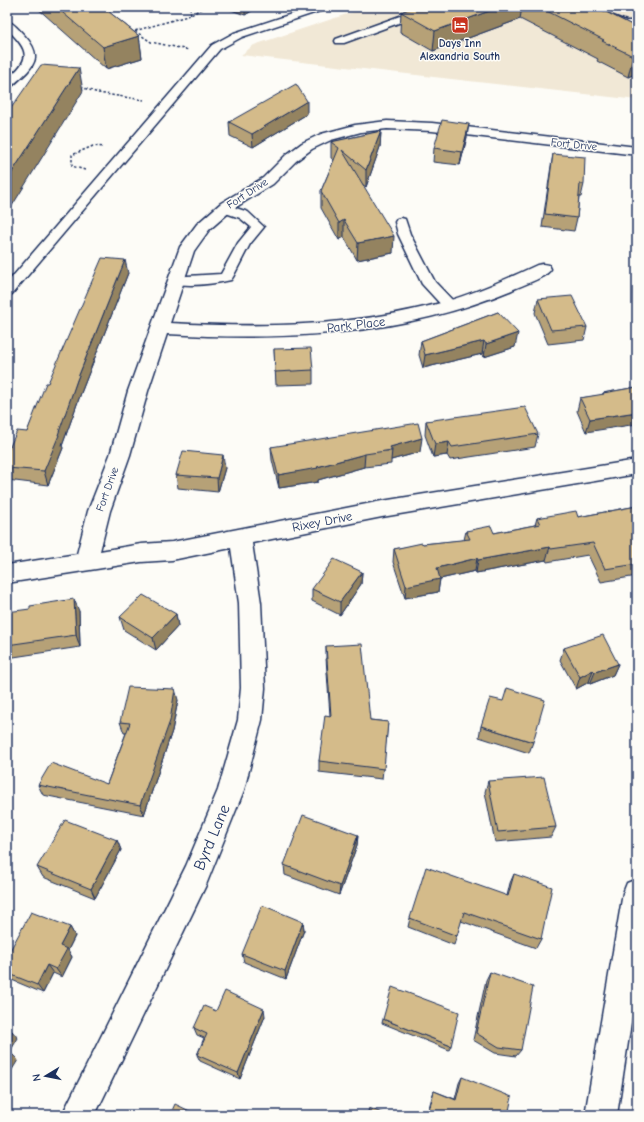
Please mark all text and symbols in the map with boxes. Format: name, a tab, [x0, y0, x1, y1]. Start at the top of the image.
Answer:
hotel icon: Days Inn Alexandria South	[450, 15, 470, 35]
place label: Days Inn Alexandria South	[420, 37, 500, 63]
street label: Fort Drive	[550, 136, 598, 153]
street label: Fort Drive	[224, 175, 271, 212]
street label: Park Place	[326, 313, 387, 336]
street label: Fort Drive	[93, 465, 122, 513]
street label: Rixey Drive	[291, 508, 354, 535]
street label: Byrd Lane	[190, 802, 234, 873]
north arrow	[26, 1056, 66, 1096]
text: N	[30, 1073, 44, 1082]

